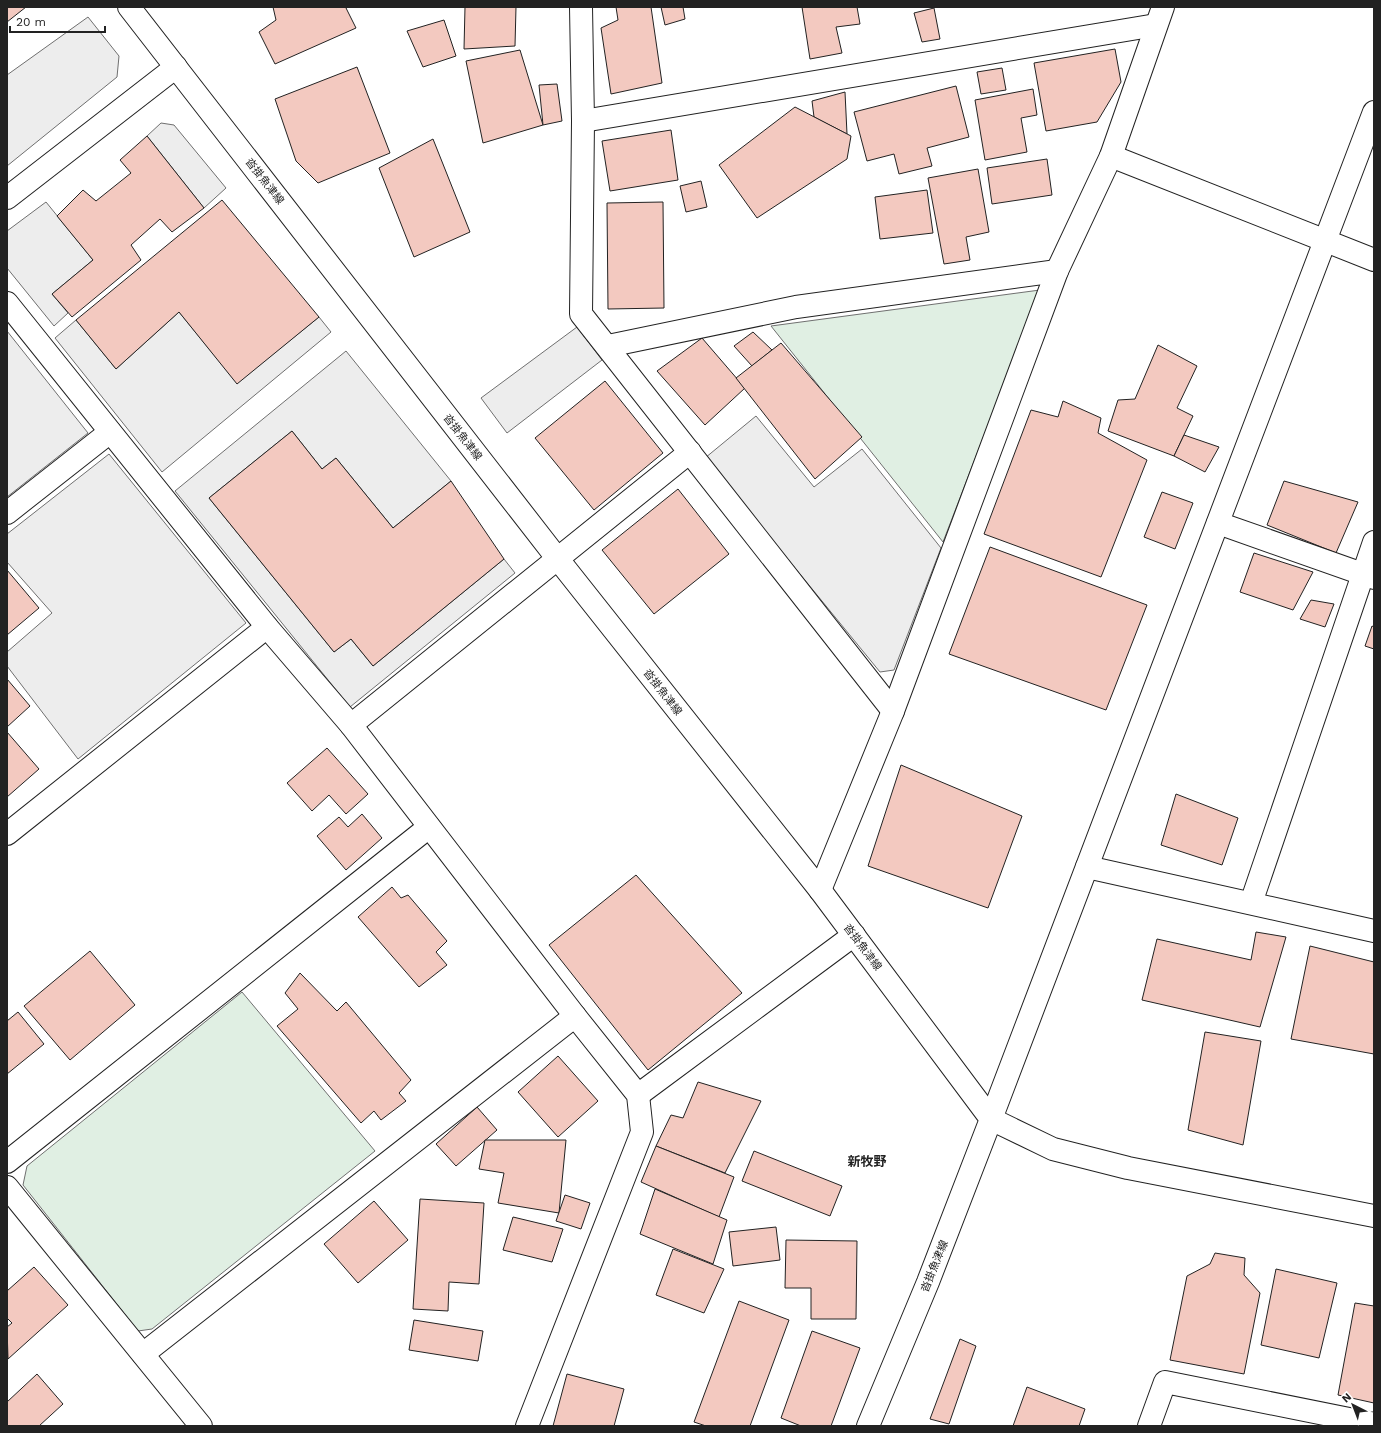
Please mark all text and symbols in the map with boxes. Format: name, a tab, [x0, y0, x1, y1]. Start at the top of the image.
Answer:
scale bar	[10, 8, 105, 34]
text: 20 m	[16, 15, 46, 29]
street label: 沓掛魚津線	[243, 156, 287, 207]
street label: 沓掛魚津線	[441, 412, 485, 463]
street label: 沓掛魚津線	[641, 667, 685, 718]
street label: 沓掛魚津線	[841, 921, 884, 973]
district label: 新牧野	[847, 1154, 887, 1169]
street label: 沓掛魚津線	[918, 1238, 951, 1294]
north arrow	[1333, 1385, 1373, 1425]
text: N	[1339, 1390, 1354, 1405]

